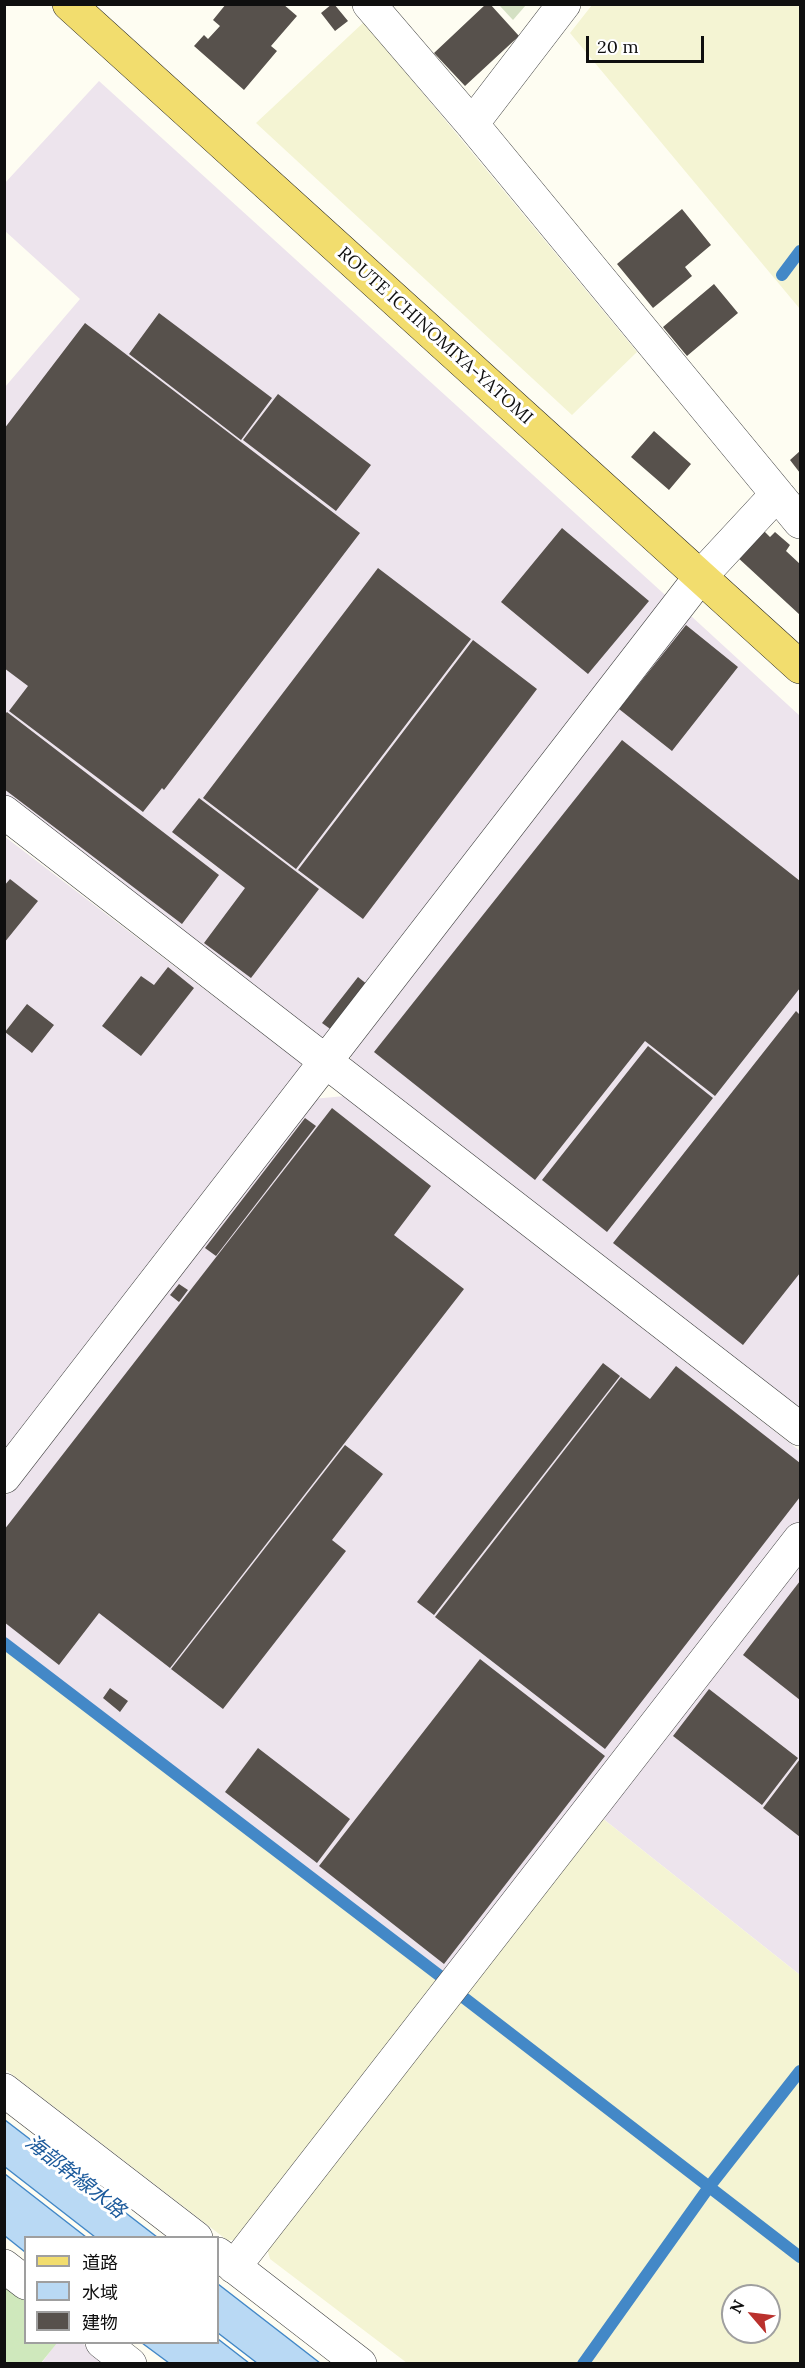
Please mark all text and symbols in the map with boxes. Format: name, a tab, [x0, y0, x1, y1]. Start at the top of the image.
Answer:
scale bar	[589, 24, 708, 62]
text: 20 m	[597, 35, 639, 58]
street label: ROUTE ICHINOMIYA-YATOMI	[333, 243, 537, 429]
water label: 海部幹線水路	[20, 2131, 130, 2223]
legend	[24, 2236, 219, 2344]
text: 道路	[82, 2251, 118, 2274]
text: 水域	[82, 2281, 118, 2304]
north arrow	[721, 2284, 781, 2344]
text: N	[725, 2296, 749, 2317]
text: 建物	[82, 2311, 118, 2334]

